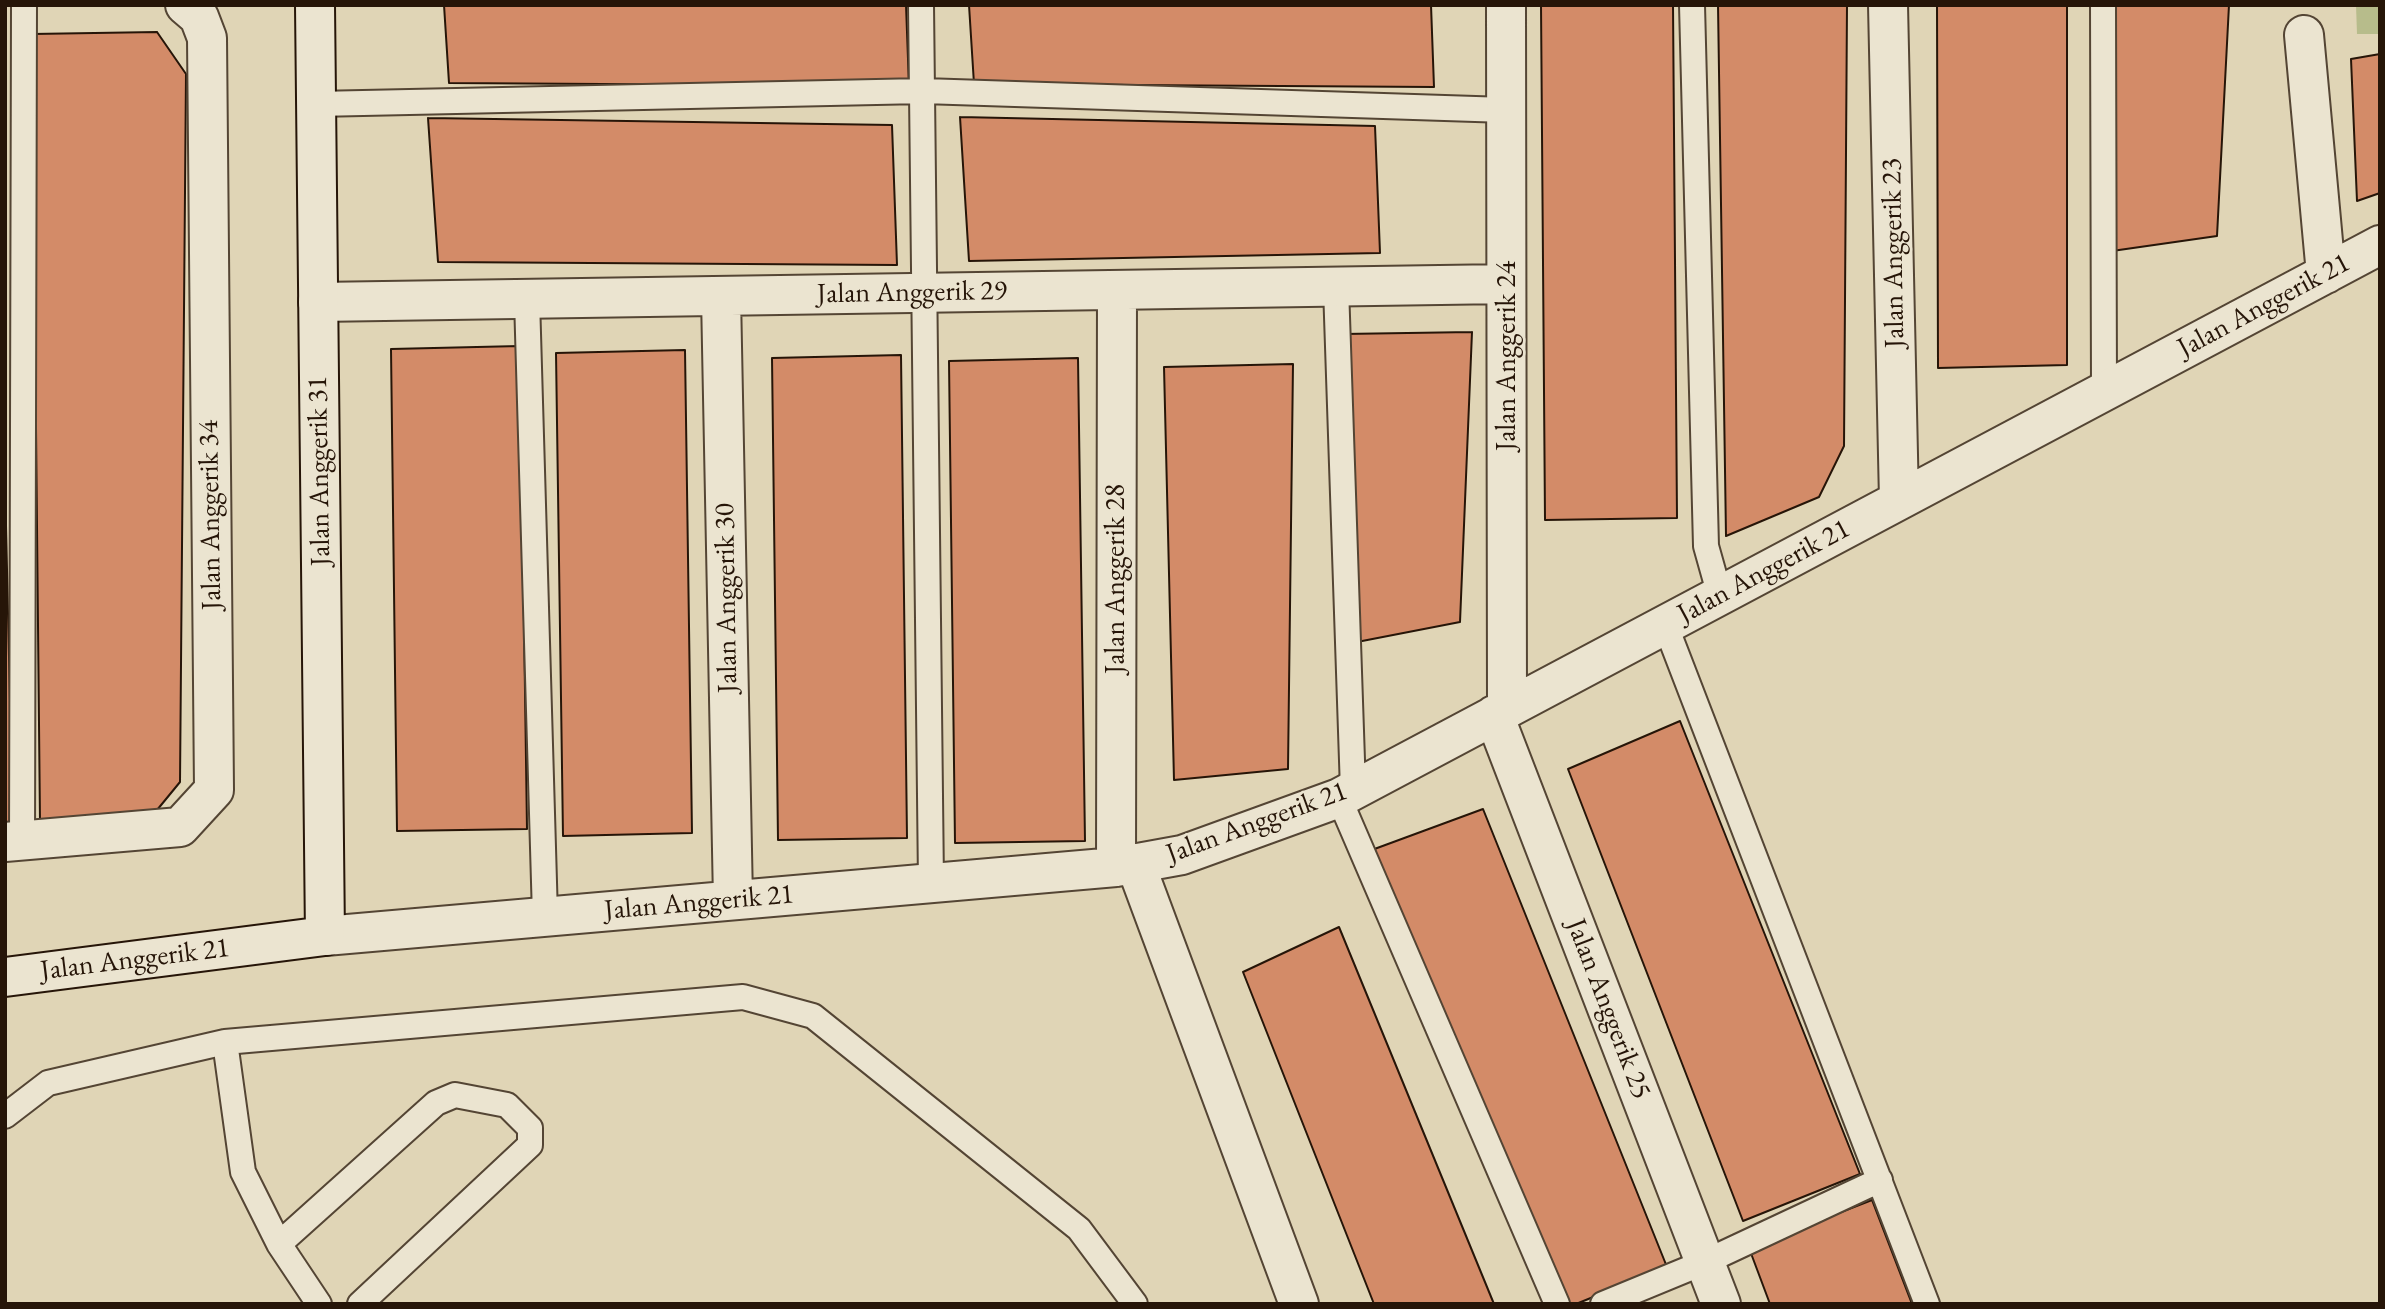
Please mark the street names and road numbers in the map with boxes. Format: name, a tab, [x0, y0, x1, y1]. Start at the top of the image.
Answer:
street label: Jalan Anggerik 23	[1876, 158, 1912, 348]
street label: Jalan Anggerik 21	[2172, 247, 2356, 365]
street label: Jalan Anggerik 24	[1490, 261, 1524, 451]
street label: Jalan Anggerik 29	[817, 275, 1007, 311]
street label: Jalan Anggerik 31	[302, 376, 338, 566]
street label: Jalan Anggerik 34	[193, 420, 229, 610]
street label: Jalan Anggerik 28	[1099, 484, 1133, 674]
street label: Jalan Anggerik 30	[709, 503, 745, 693]
street label: Jalan Anggerik 21	[1672, 513, 1856, 631]
street label: Jalan Anggerik 21	[1162, 775, 1352, 871]
street label: Jalan Anggerik 21	[603, 878, 795, 928]
street label: Jalan Anggerik 25	[1558, 914, 1658, 1104]
street label: Jalan Anggerik 21	[39, 932, 231, 988]

